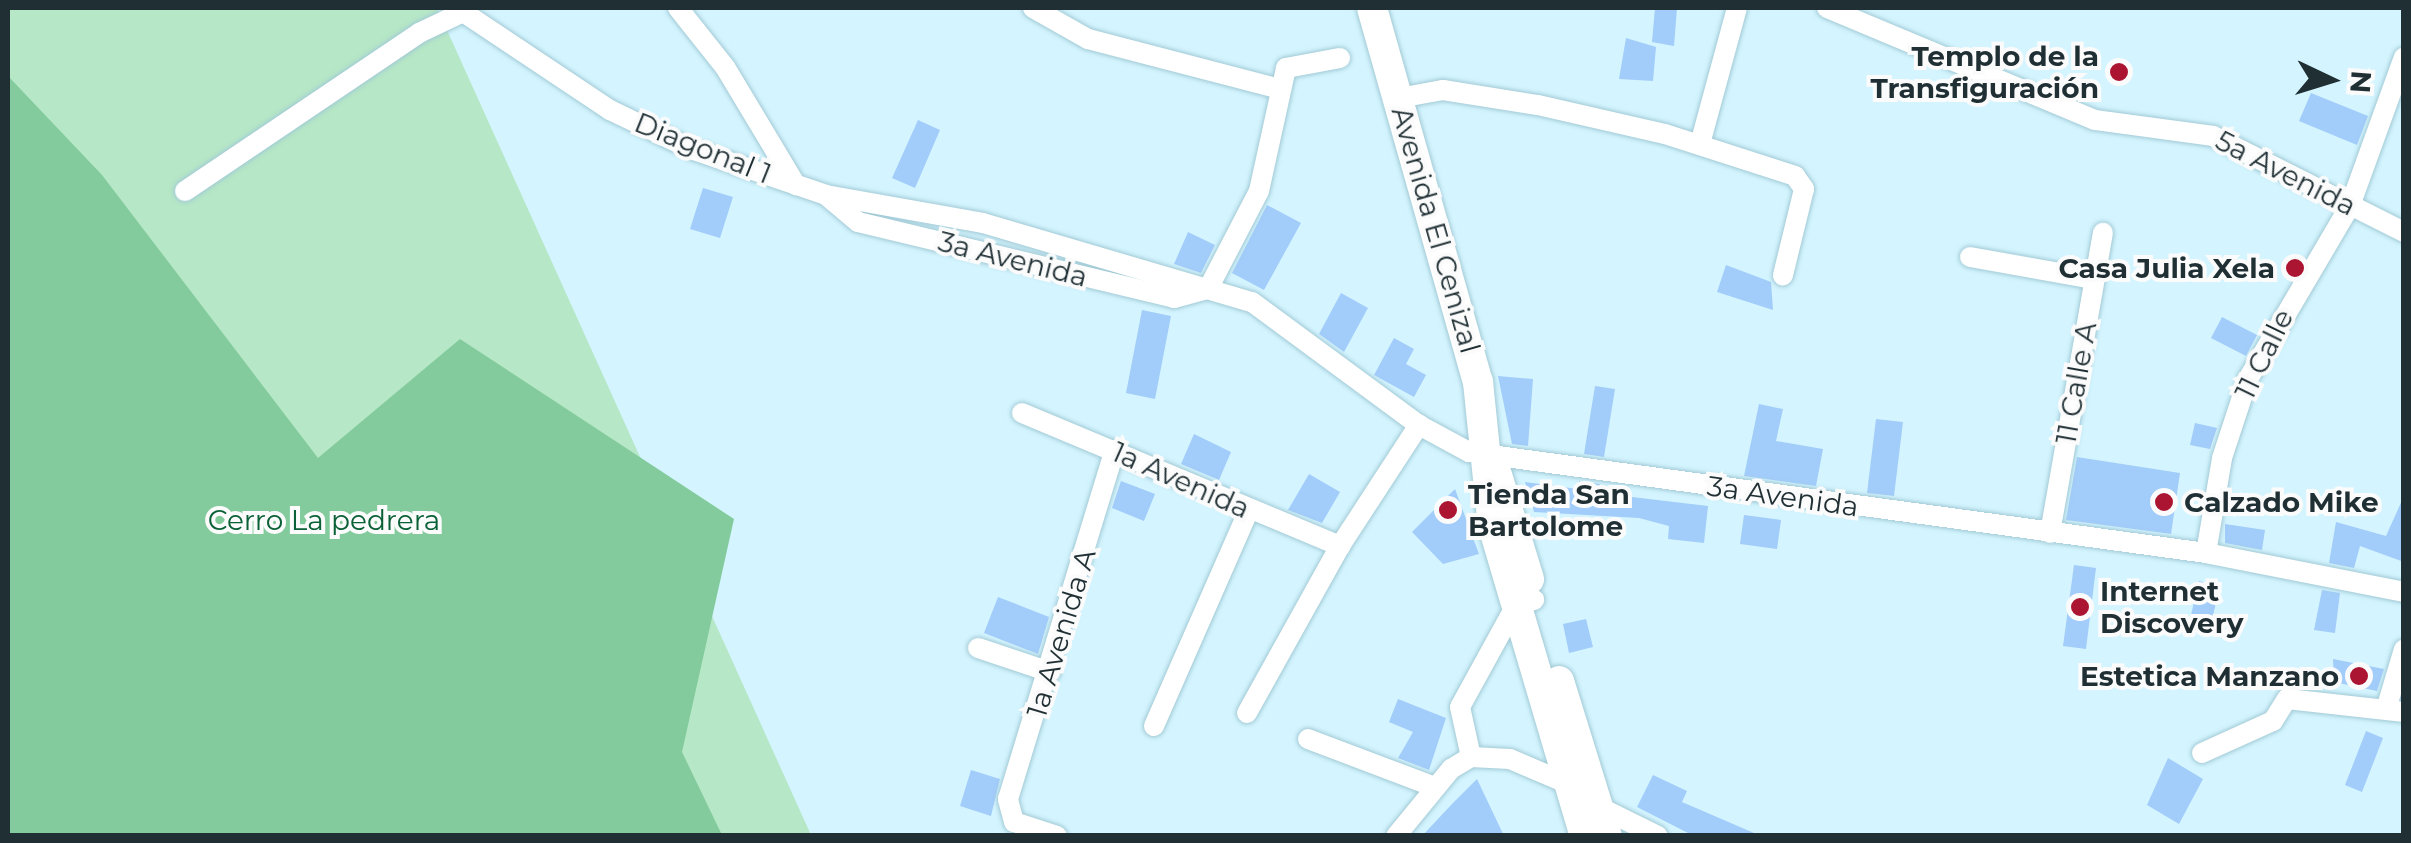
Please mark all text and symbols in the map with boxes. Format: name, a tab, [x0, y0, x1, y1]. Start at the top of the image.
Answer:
north arrow	[2281, 30, 2381, 130]
place label: Templo de la Transfiguración	[1870, 39, 2099, 105]
marker: Templo de la Transfiguración	[2108, 61, 2130, 83]
text: N	[2343, 70, 2379, 95]
street label: Avenida El Cenizal	[1385, 103, 1487, 357]
street label: Diagonal 1	[630, 105, 776, 191]
street label: 5a Avenida	[2210, 123, 2362, 223]
street label: 3a Avenida	[935, 224, 1091, 294]
place label: Casa Julia Xela	[2058, 251, 2275, 285]
marker: Casa Julia Xela	[2284, 257, 2306, 279]
street label: 11 Calle	[2228, 304, 2300, 404]
street label: 11 Calle A	[2049, 319, 2103, 447]
street label: 1a Avenida	[1107, 435, 1255, 525]
street label: 3a Avenida	[1705, 469, 1861, 523]
place label: Tienda San Bartolome	[1468, 477, 1630, 543]
place label: Calzado Mike	[2184, 485, 2379, 519]
marker: Calzado Mike	[2153, 491, 2175, 513]
marker: Tienda San Bartolome	[1437, 499, 1459, 521]
park label: Cerro La pedrera	[208, 503, 440, 537]
street label: 1a Avenida A	[1019, 545, 1103, 721]
place label: Internet Discovery	[2100, 574, 2244, 640]
marker: Internet Discovery	[2069, 596, 2091, 618]
place label: Estetica Manzano	[2080, 659, 2339, 693]
marker: Estetica Manzano	[2348, 665, 2370, 687]

